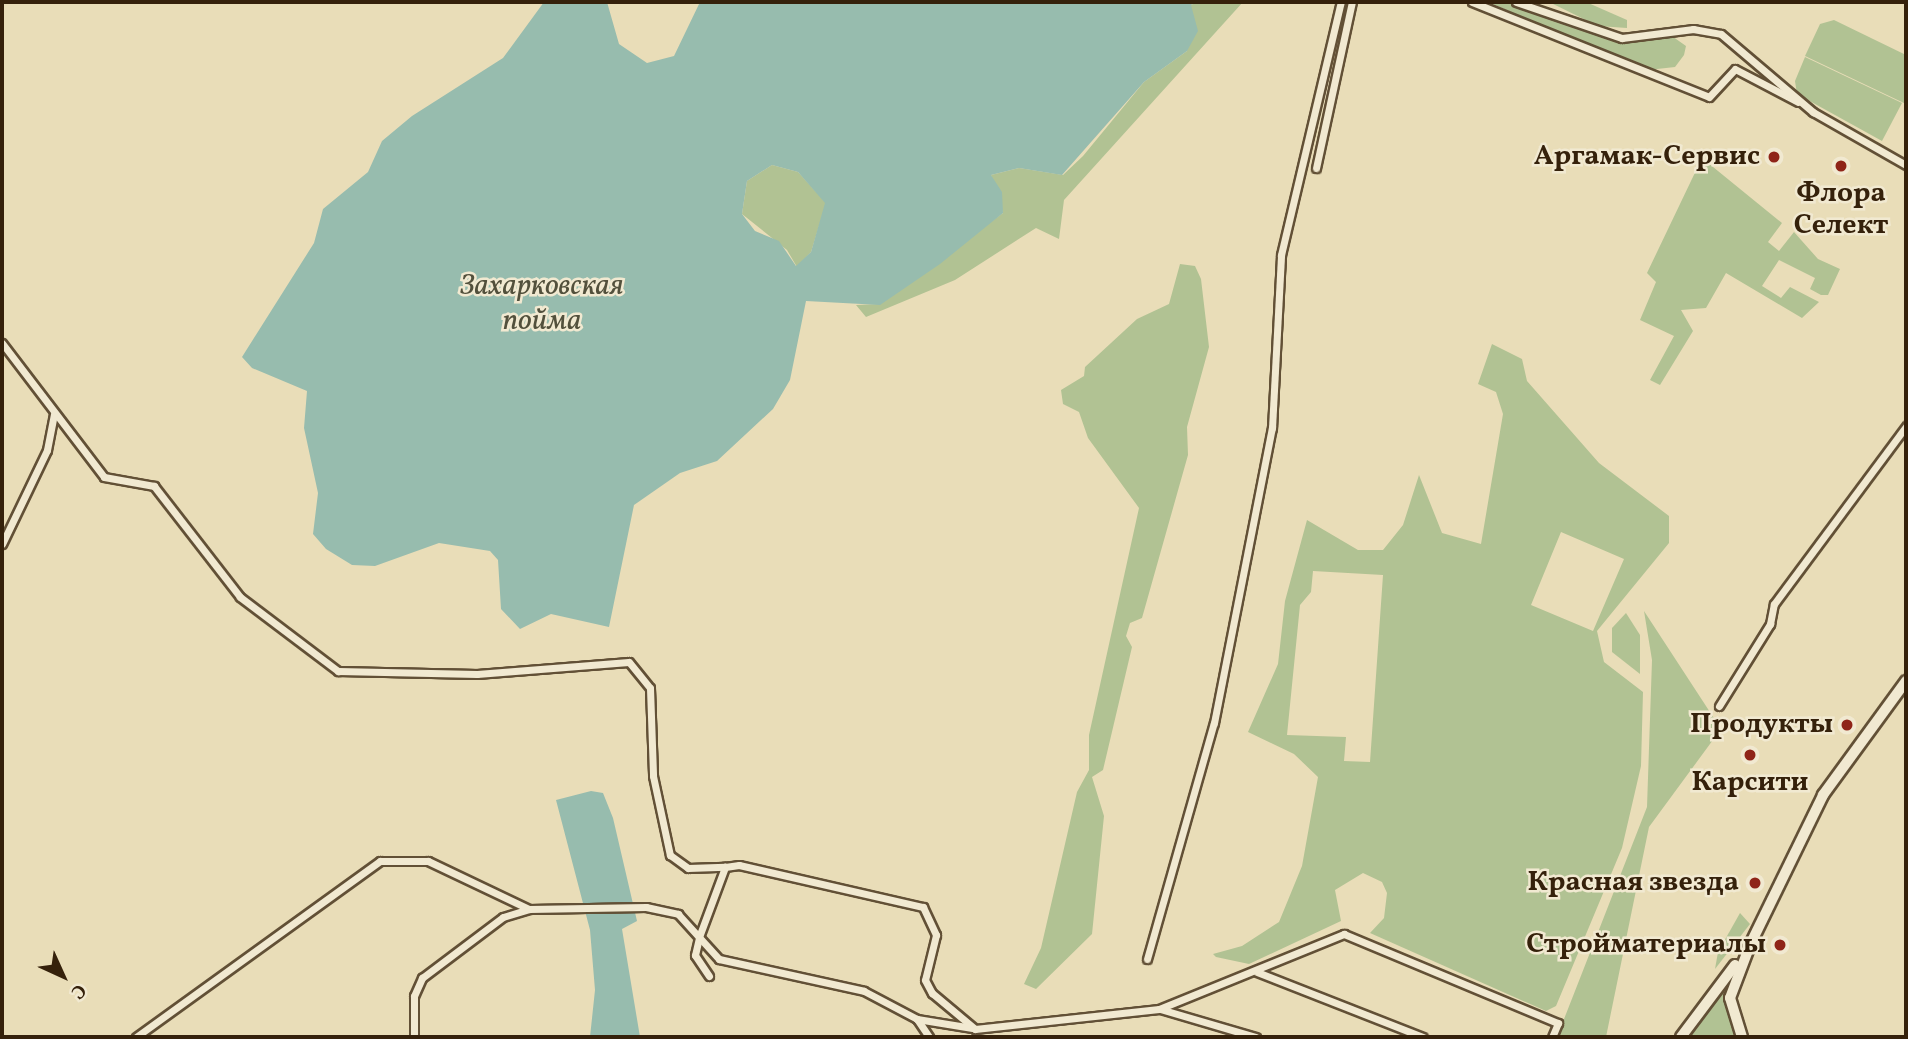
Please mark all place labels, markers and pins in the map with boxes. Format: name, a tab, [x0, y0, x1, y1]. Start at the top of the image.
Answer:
place label: Аргамак-Сервис	[1534, 140, 1760, 174]
marker: Аргамак-Сервис	[1766, 149, 1782, 165]
marker: Флора Селект	[1833, 158, 1849, 174]
place label: Флора Селект	[1794, 177, 1888, 243]
place label: Продукты	[1690, 708, 1833, 742]
marker: Продукты	[1839, 717, 1855, 733]
marker: Карсити	[1742, 747, 1758, 763]
place label: Карсити	[1691, 766, 1809, 800]
place label: Красная звезда	[1527, 866, 1739, 900]
marker: Красная звезда	[1745, 873, 1765, 893]
place label: Стройматериалы	[1526, 928, 1766, 962]
marker: Стройматериалы	[1772, 937, 1788, 953]

